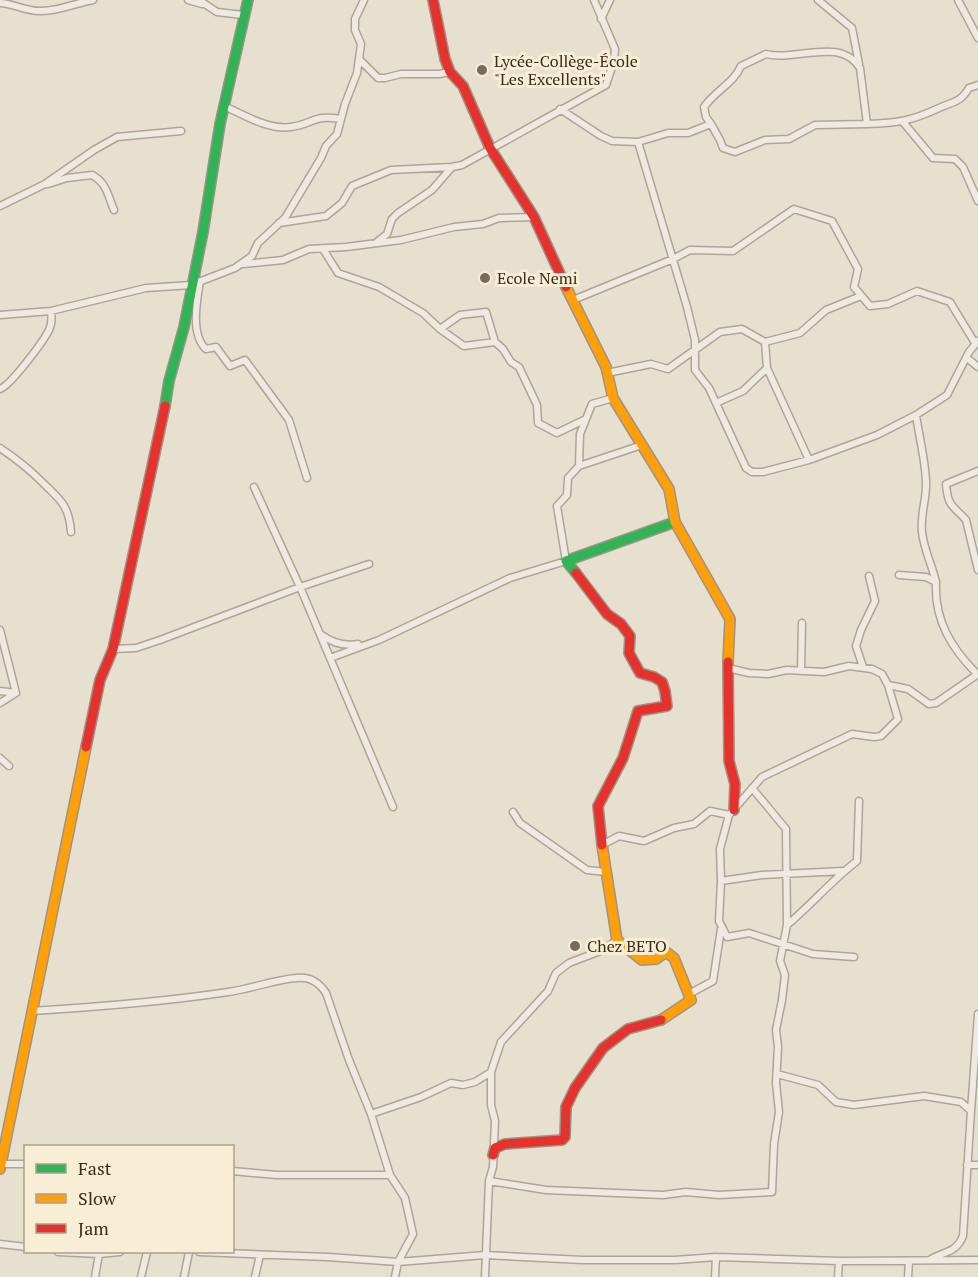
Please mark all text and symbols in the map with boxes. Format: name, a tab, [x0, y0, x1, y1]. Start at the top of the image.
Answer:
place label: Lycée-Collège-École "Les Excellents"	[494, 50, 638, 90]
marker: Lycée-Collège-École "Les Excellents"	[475, 63, 489, 77]
place label: Ecole Nemi	[497, 267, 578, 289]
marker: Ecole Nemi	[478, 271, 492, 285]
place label: Chez BETO	[587, 935, 667, 957]
marker: Chez BETO	[568, 939, 582, 953]
legend	[24, 1145, 234, 1253]
text: Fast	[78, 1156, 112, 1180]
text: Slow	[78, 1186, 117, 1210]
text: Jam	[78, 1216, 109, 1240]

